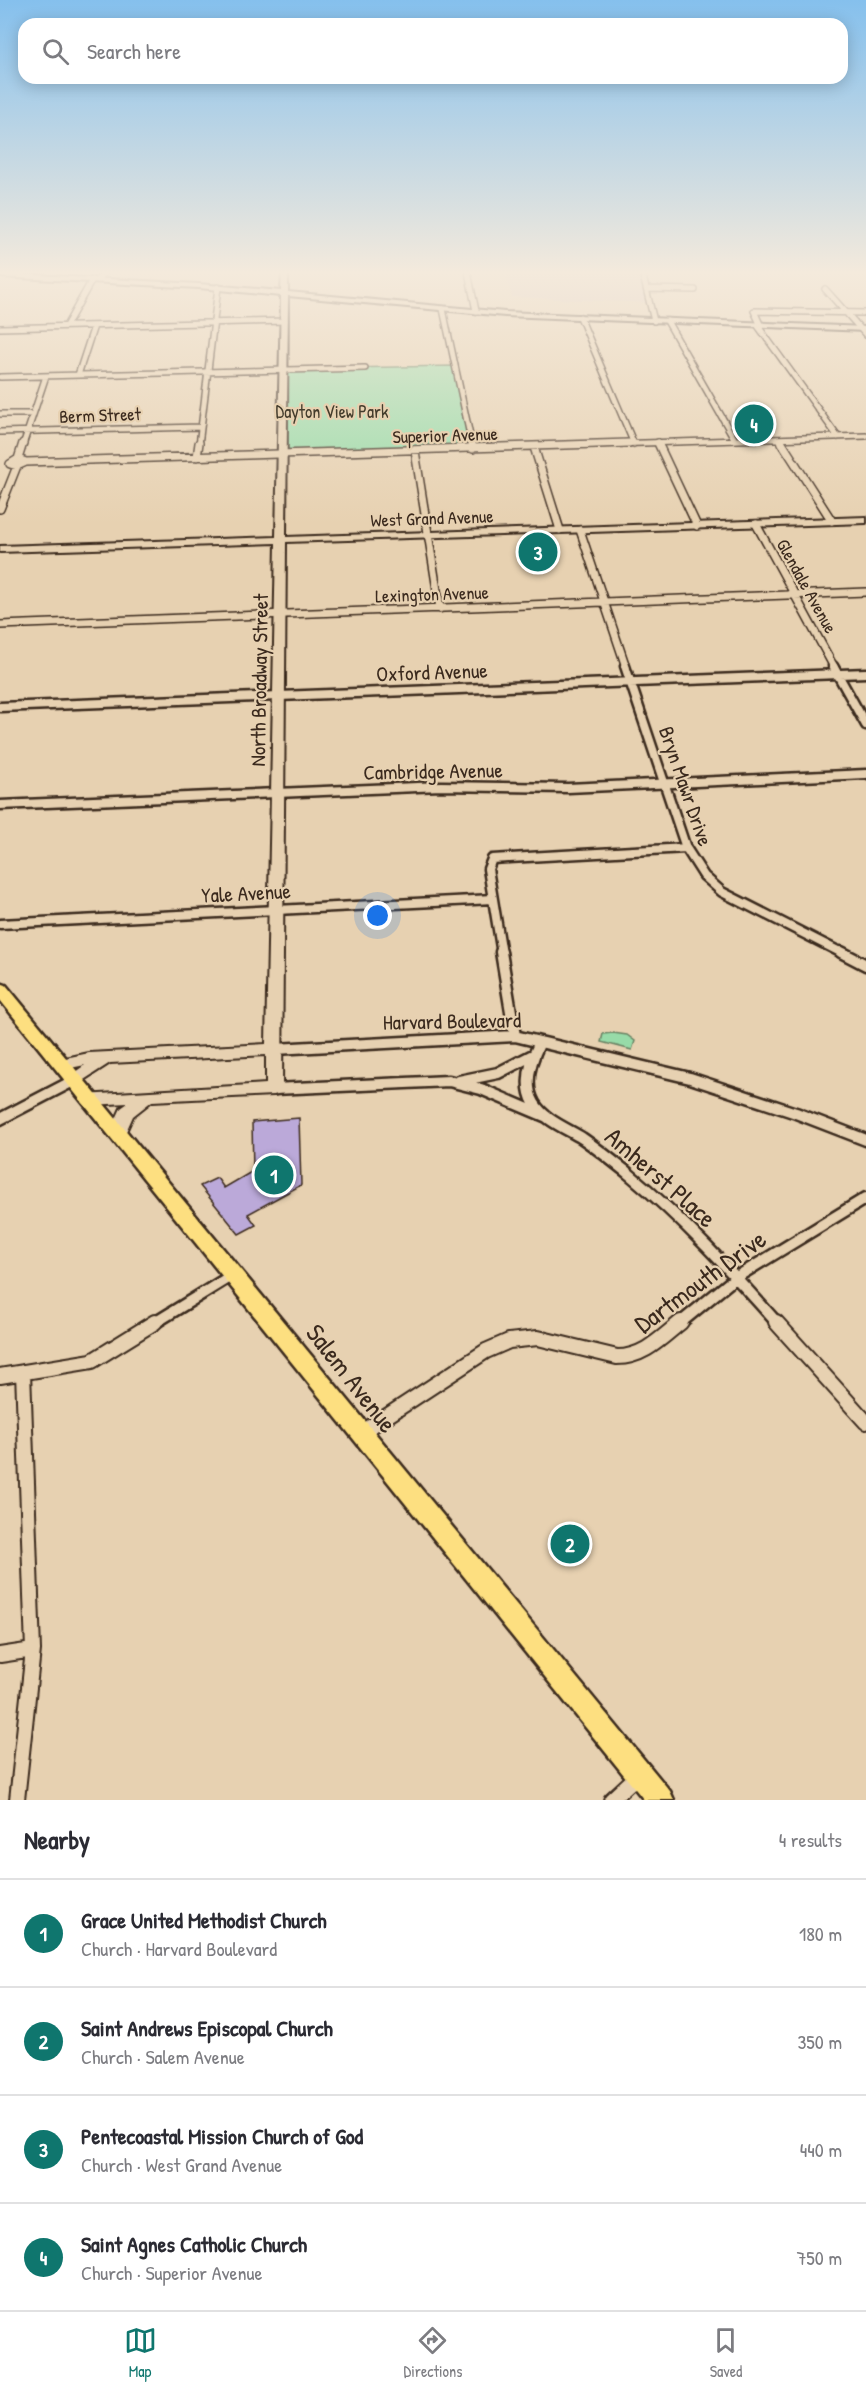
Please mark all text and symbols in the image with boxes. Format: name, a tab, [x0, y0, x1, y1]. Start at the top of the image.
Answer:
search box	[18, 18, 848, 84]
icon: search	[39, 35, 72, 68]
text: Search here	[87, 36, 181, 66]
park label: Dayton View Park	[276, 399, 389, 424]
street label: Berm Street	[59, 401, 142, 429]
pin: 4	[734, 402, 774, 446]
street label: Superior Avenue	[392, 421, 498, 449]
street label: West Grand Avenue	[370, 503, 494, 533]
pin: 3	[518, 530, 558, 574]
street label: Glendale Avenue	[771, 534, 843, 638]
street label: Lexington Avenue	[375, 580, 489, 608]
street label: North Broadway Street	[243, 593, 275, 767]
street label: Oxford Avenue	[376, 656, 488, 688]
street label: Bryn Mawr Drive	[652, 722, 720, 850]
street label: Cambridge Avenue	[363, 755, 503, 787]
street label: Yale Avenue	[201, 876, 291, 910]
your location	[363, 901, 392, 930]
street label: Harvard Boulevard	[383, 1005, 521, 1037]
street label: Amherst Place	[598, 1119, 724, 1235]
pin: 1	[254, 1152, 294, 1198]
street label: Dartmouth Drive	[627, 1221, 773, 1341]
street label: Salem Avenue	[298, 1316, 406, 1440]
pin: 2	[550, 1522, 590, 1566]
text: Nearby	[24, 1822, 90, 1857]
text: 4 results	[779, 1826, 842, 1853]
text: Grace United Methodist Church	[81, 1905, 326, 1935]
text: 1	[40, 1920, 47, 1947]
text: 180 m	[799, 1920, 842, 1947]
text: Church · Harvard Boulevard	[81, 1935, 277, 1962]
text: Saint Andrews Episcopal Church	[81, 2013, 333, 2043]
text: 2	[39, 2028, 48, 2055]
text: 350 m	[797, 2028, 842, 2055]
text: Church · Salem Avenue	[81, 2043, 245, 2070]
text: Pentecoastal Mission Church of God	[81, 2121, 363, 2151]
text: 3	[39, 2136, 48, 2163]
text: 440 m	[800, 2136, 842, 2163]
text: Church · West Grand Avenue	[81, 2151, 282, 2178]
text: Saint Agnes Catholic Church	[81, 2229, 307, 2259]
text: 4	[40, 2244, 47, 2271]
text: 750 m	[796, 2244, 842, 2271]
text: Church · Superior Avenue	[81, 2259, 262, 2286]
tab: Map	[124, 2324, 157, 2382]
tab: Directions	[404, 2324, 462, 2382]
tab: Saved	[709, 2324, 742, 2382]

